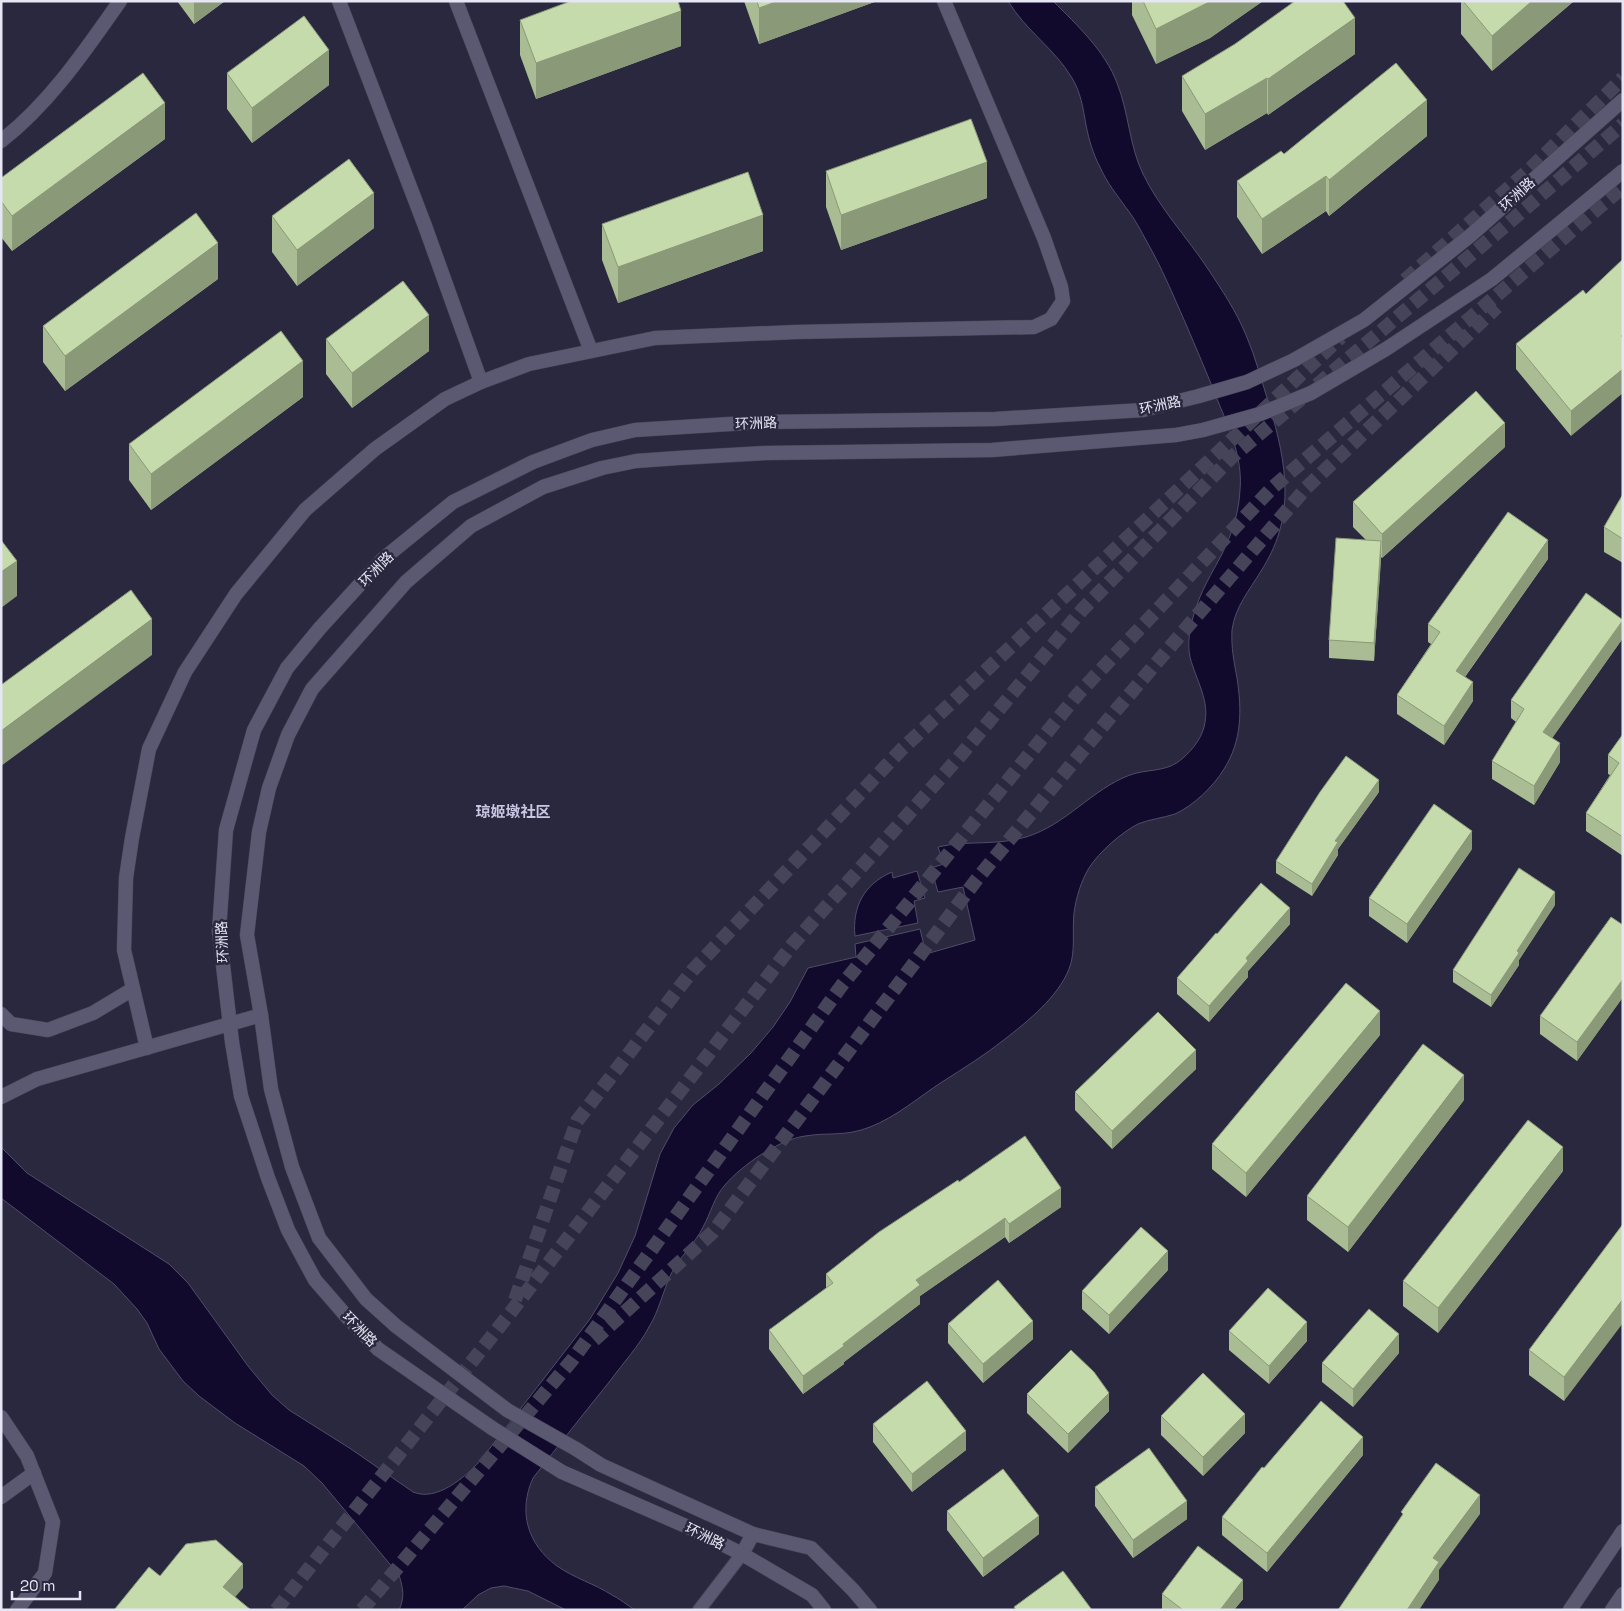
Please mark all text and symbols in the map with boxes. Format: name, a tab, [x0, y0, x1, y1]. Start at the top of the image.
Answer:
street label: 环洲路	[1495, 173, 1539, 215]
street label: 环洲路	[1138, 392, 1182, 418]
street label: 环洲路	[735, 413, 777, 433]
street label: 环洲路	[355, 548, 397, 590]
district label: 琼姬墩社区	[475, 802, 551, 821]
street label: 环洲路	[212, 921, 232, 963]
street label: 环洲路	[339, 1308, 381, 1350]
street label: 环洲路	[682, 1519, 728, 1553]
scale bar	[12, 1568, 80, 1600]
text: 20 m	[20, 1576, 55, 1595]

